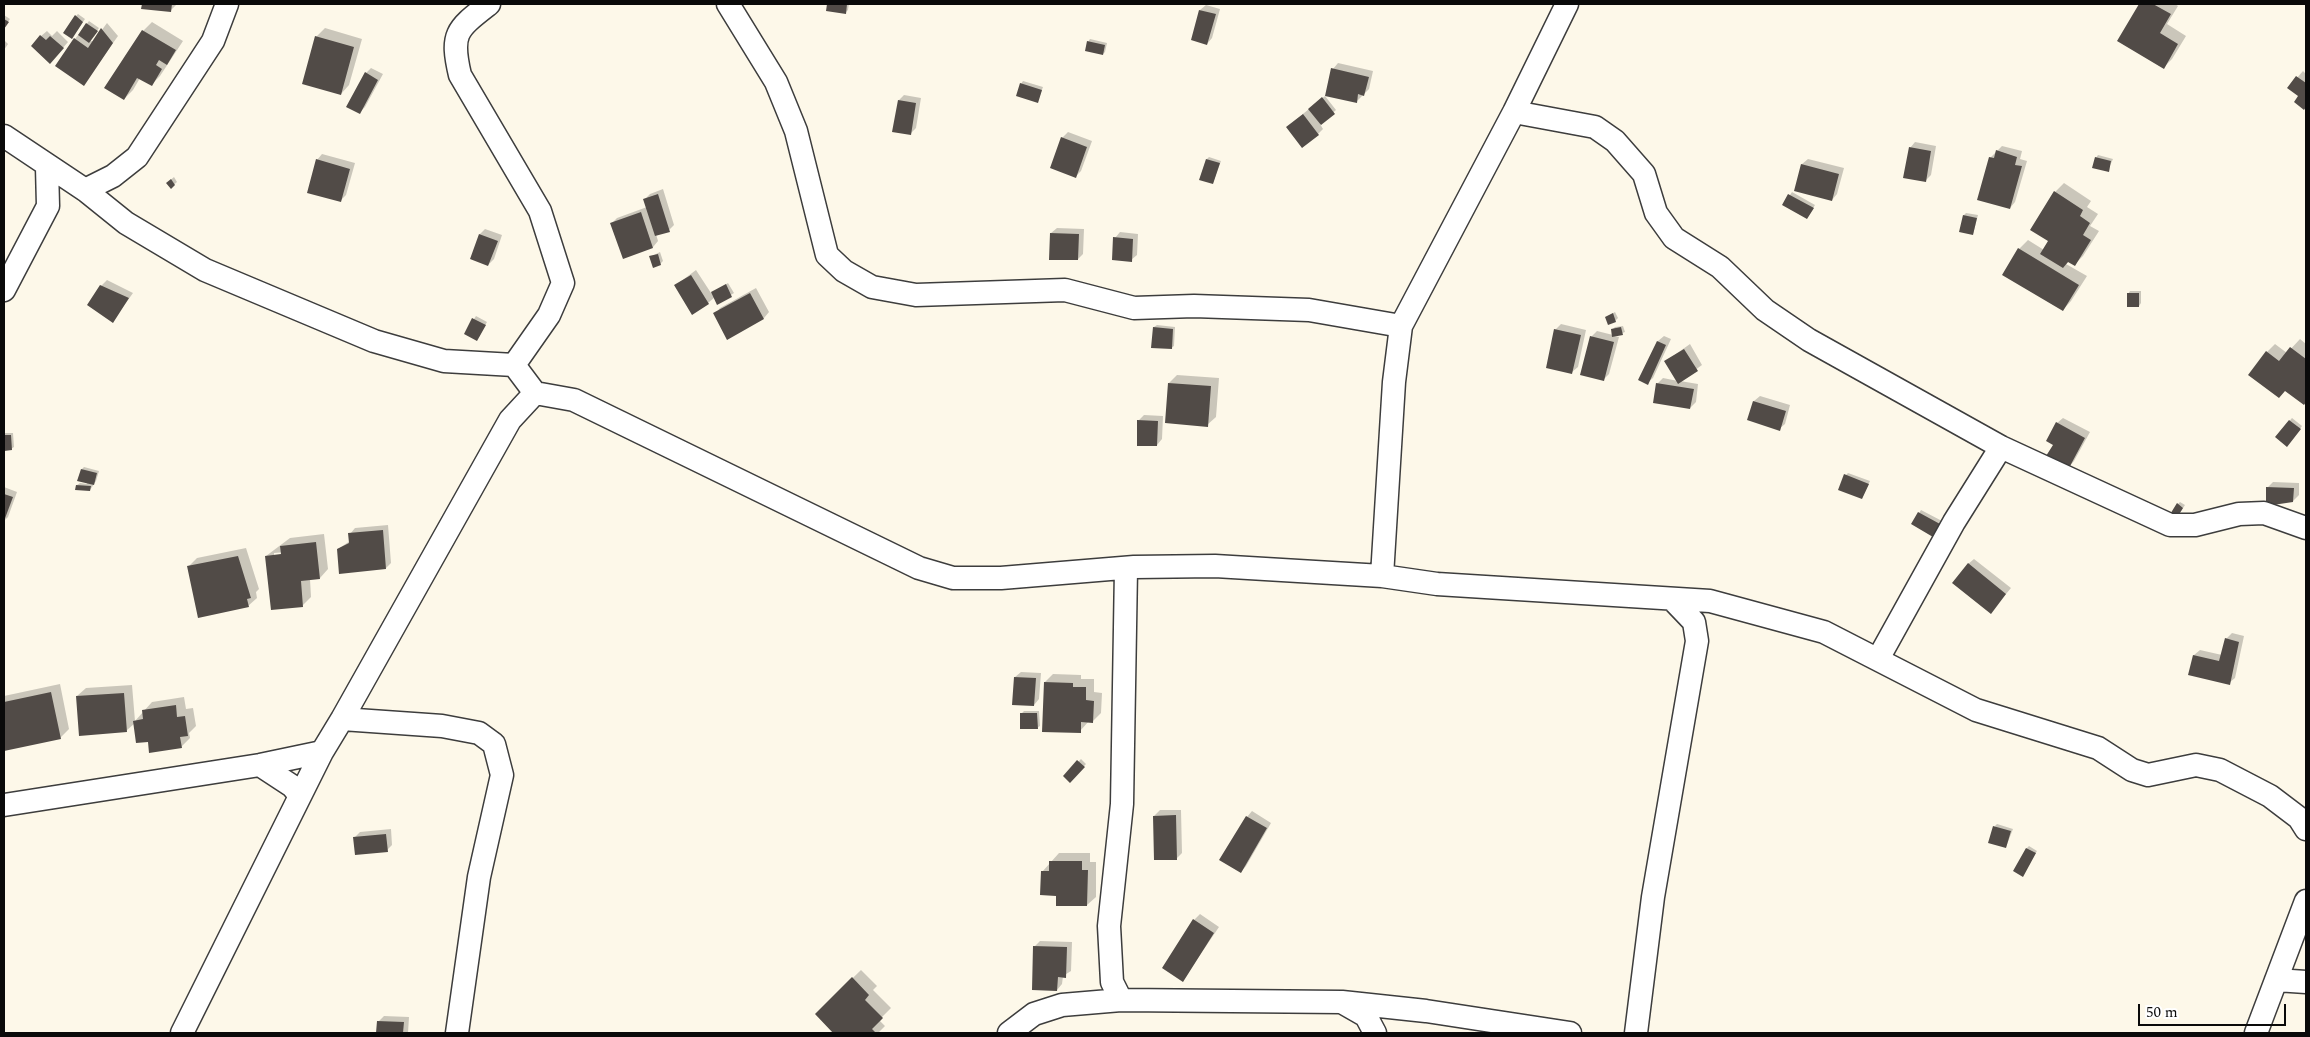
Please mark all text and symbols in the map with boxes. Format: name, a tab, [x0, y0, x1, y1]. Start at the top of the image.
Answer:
scale bar	[2140, 994, 2288, 1026]
text: 50 m	[2146, 1001, 2178, 1024]

